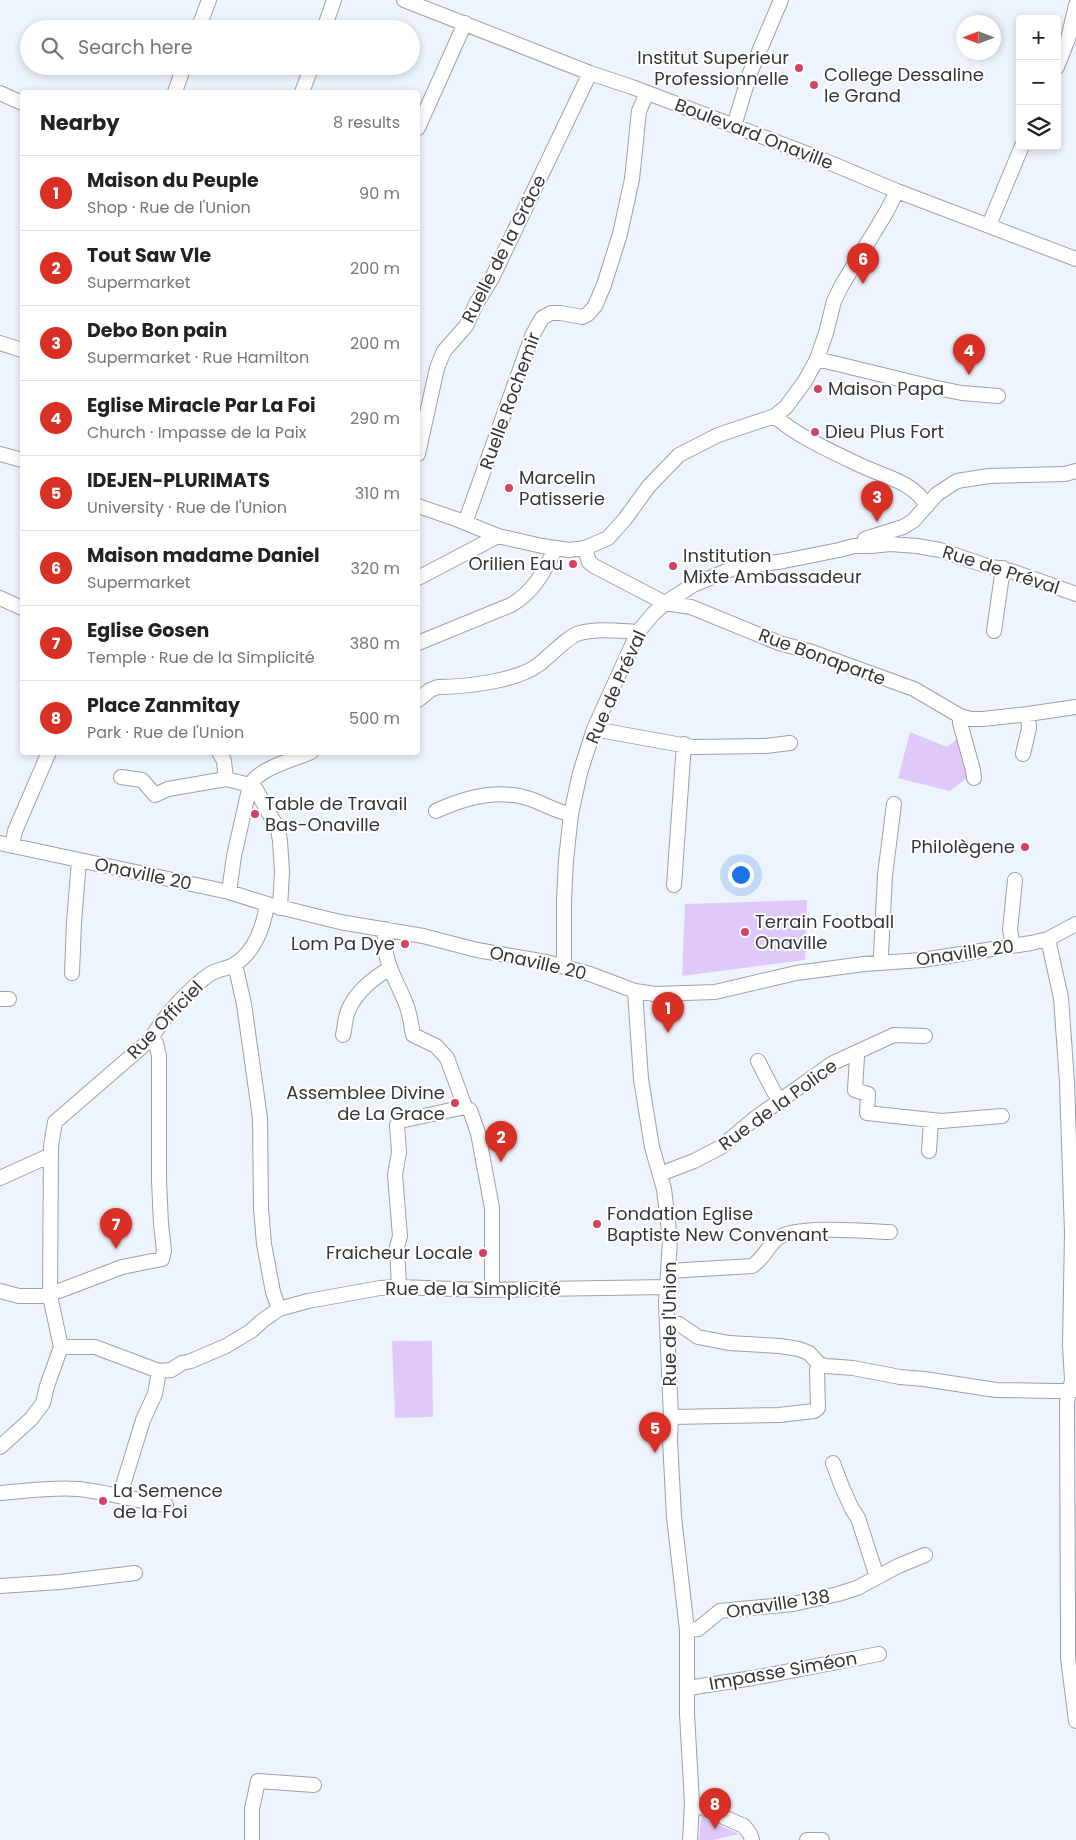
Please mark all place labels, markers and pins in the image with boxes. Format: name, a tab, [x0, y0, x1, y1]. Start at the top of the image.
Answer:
place label: Institut Superieur Professionnelle	[637, 45, 789, 91]
marker: Institut Superieur Professionnelle	[793, 62, 805, 74]
place label: College Dessaline le Grand	[824, 62, 984, 108]
marker: College Dessaline le Grand	[808, 79, 820, 91]
pin: 6	[847, 243, 879, 284]
pin: 4	[953, 334, 985, 375]
place label: Maison Papa	[828, 376, 944, 401]
marker: Maison Papa	[812, 383, 824, 395]
place label: Dieu Plus Fort	[825, 419, 944, 444]
marker: Dieu Plus Fort	[809, 426, 821, 438]
place label: Marcelin Patisserie	[519, 465, 605, 511]
pin: 3	[861, 481, 893, 522]
marker: Marcelin Patisserie	[503, 482, 515, 494]
place label: Institution Mixte Ambassadeur	[683, 543, 862, 589]
place label: Orilien Eau	[468, 551, 563, 576]
marker: Orilien Eau	[567, 558, 579, 570]
marker: Institution Mixte Ambassadeur	[667, 560, 679, 572]
place label: Table de Travail Bas-Onaville	[265, 791, 407, 837]
marker: Table de Travail Bas-Onaville	[249, 808, 261, 820]
place label: Philolègene	[911, 834, 1015, 859]
marker: Philolègene	[1019, 841, 1031, 853]
place label: Terrain Football Onaville	[755, 909, 894, 955]
marker: Terrain Football Onaville	[739, 926, 751, 938]
place label: Lom Pa Dye	[291, 931, 395, 956]
marker: Lom Pa Dye	[399, 938, 411, 950]
pin: 1	[652, 992, 684, 1033]
place label: Assemblee Divine de La Grace	[286, 1080, 445, 1126]
marker: Assemblee Divine de La Grace	[449, 1097, 461, 1109]
pin: 2	[485, 1121, 517, 1162]
place label: Fondation Eglise Baptiste New Convenant	[607, 1201, 829, 1247]
pin: 7	[100, 1208, 132, 1249]
marker: Fondation Eglise Baptiste New Convenant	[591, 1218, 603, 1230]
place label: Fraicheur Locale	[326, 1240, 473, 1265]
marker: Fraicheur Locale	[477, 1247, 489, 1259]
pin: 5	[639, 1412, 671, 1453]
place label: La Semence de la Foi	[113, 1478, 223, 1524]
marker: La Semence de la Foi	[97, 1495, 109, 1507]
pin: 8	[699, 1788, 731, 1829]

